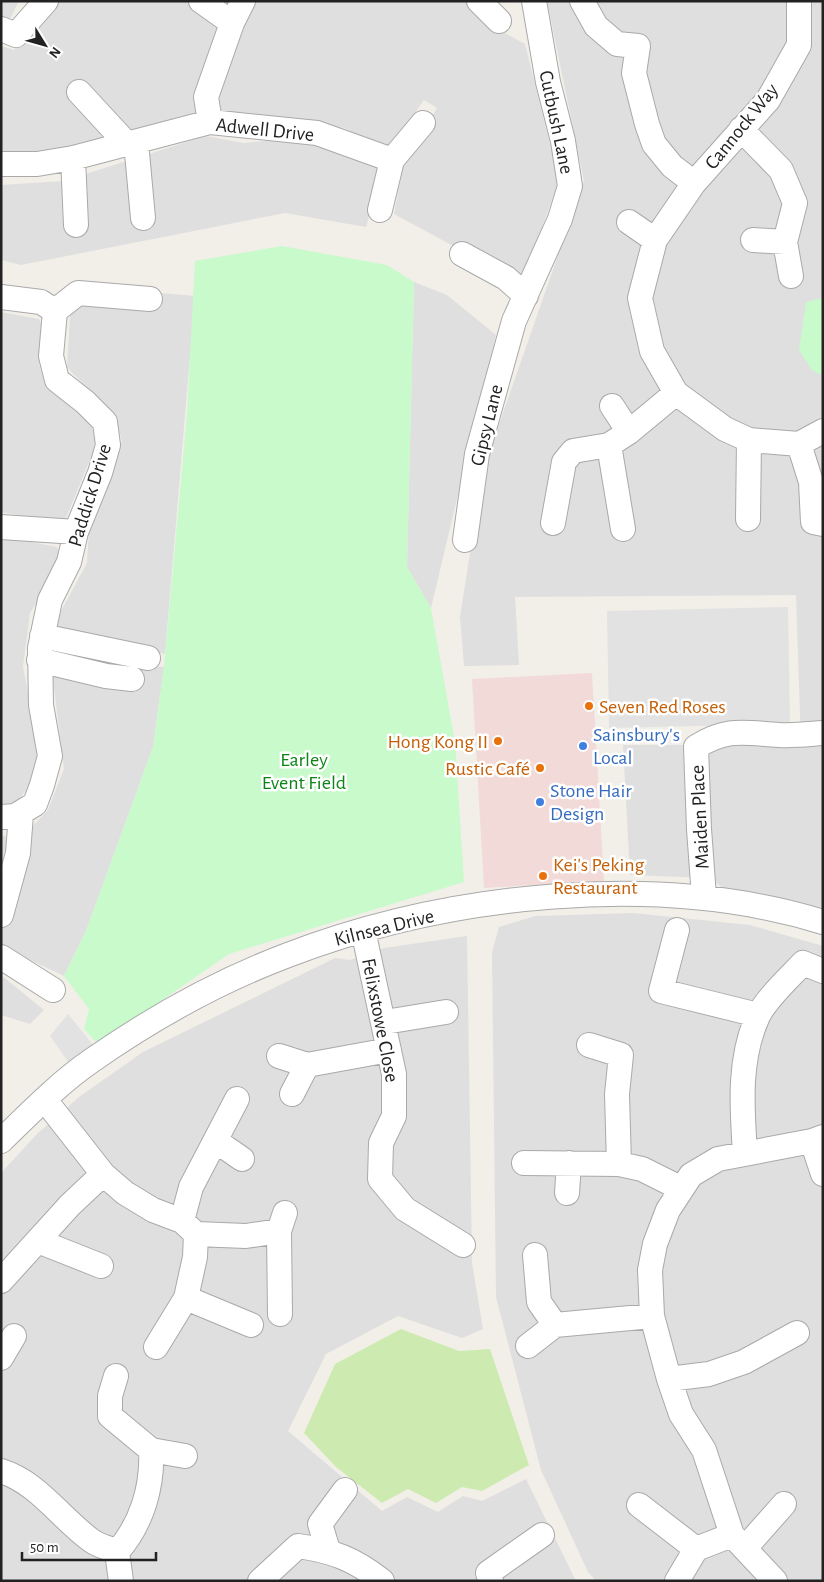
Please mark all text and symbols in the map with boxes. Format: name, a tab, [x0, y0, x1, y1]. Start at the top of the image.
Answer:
north arrow	[20, 20, 70, 70]
text: N	[46, 44, 63, 60]
street label: Cutbush Lane	[535, 69, 577, 176]
street label: Cannock Way	[701, 80, 783, 173]
street label: Adwell Drive	[215, 115, 315, 145]
street label: Gipsy Lane	[467, 382, 507, 468]
street label: Paddick Drive	[65, 441, 115, 549]
place label: Seven Red Roses	[599, 697, 726, 717]
marker: Seven Red Roses	[583, 700, 595, 712]
place label: Sainsbury's Local	[593, 725, 680, 768]
place label: Hong Kong II	[388, 732, 488, 752]
marker: Hong Kong II	[492, 735, 504, 747]
marker: Sainsbury's Local	[577, 740, 589, 752]
park label: Earley Event Field	[262, 750, 346, 793]
place label: Rustic Café	[445, 759, 530, 779]
marker: Rustic Café	[534, 762, 546, 774]
street label: Maiden Place	[687, 764, 713, 870]
place label: Stone Hair Design	[550, 781, 632, 824]
marker: Stone Hair Design	[534, 796, 546, 808]
place label: Kei's Peking Restaurant	[553, 855, 645, 898]
marker: Kei's Peking Restaurant	[537, 870, 549, 882]
street label: Kilnsea Drive	[332, 906, 436, 950]
street label: Felixstowe Close	[358, 956, 402, 1084]
scale bar	[22, 1530, 156, 1562]
text: 50 m	[30, 1540, 59, 1555]

